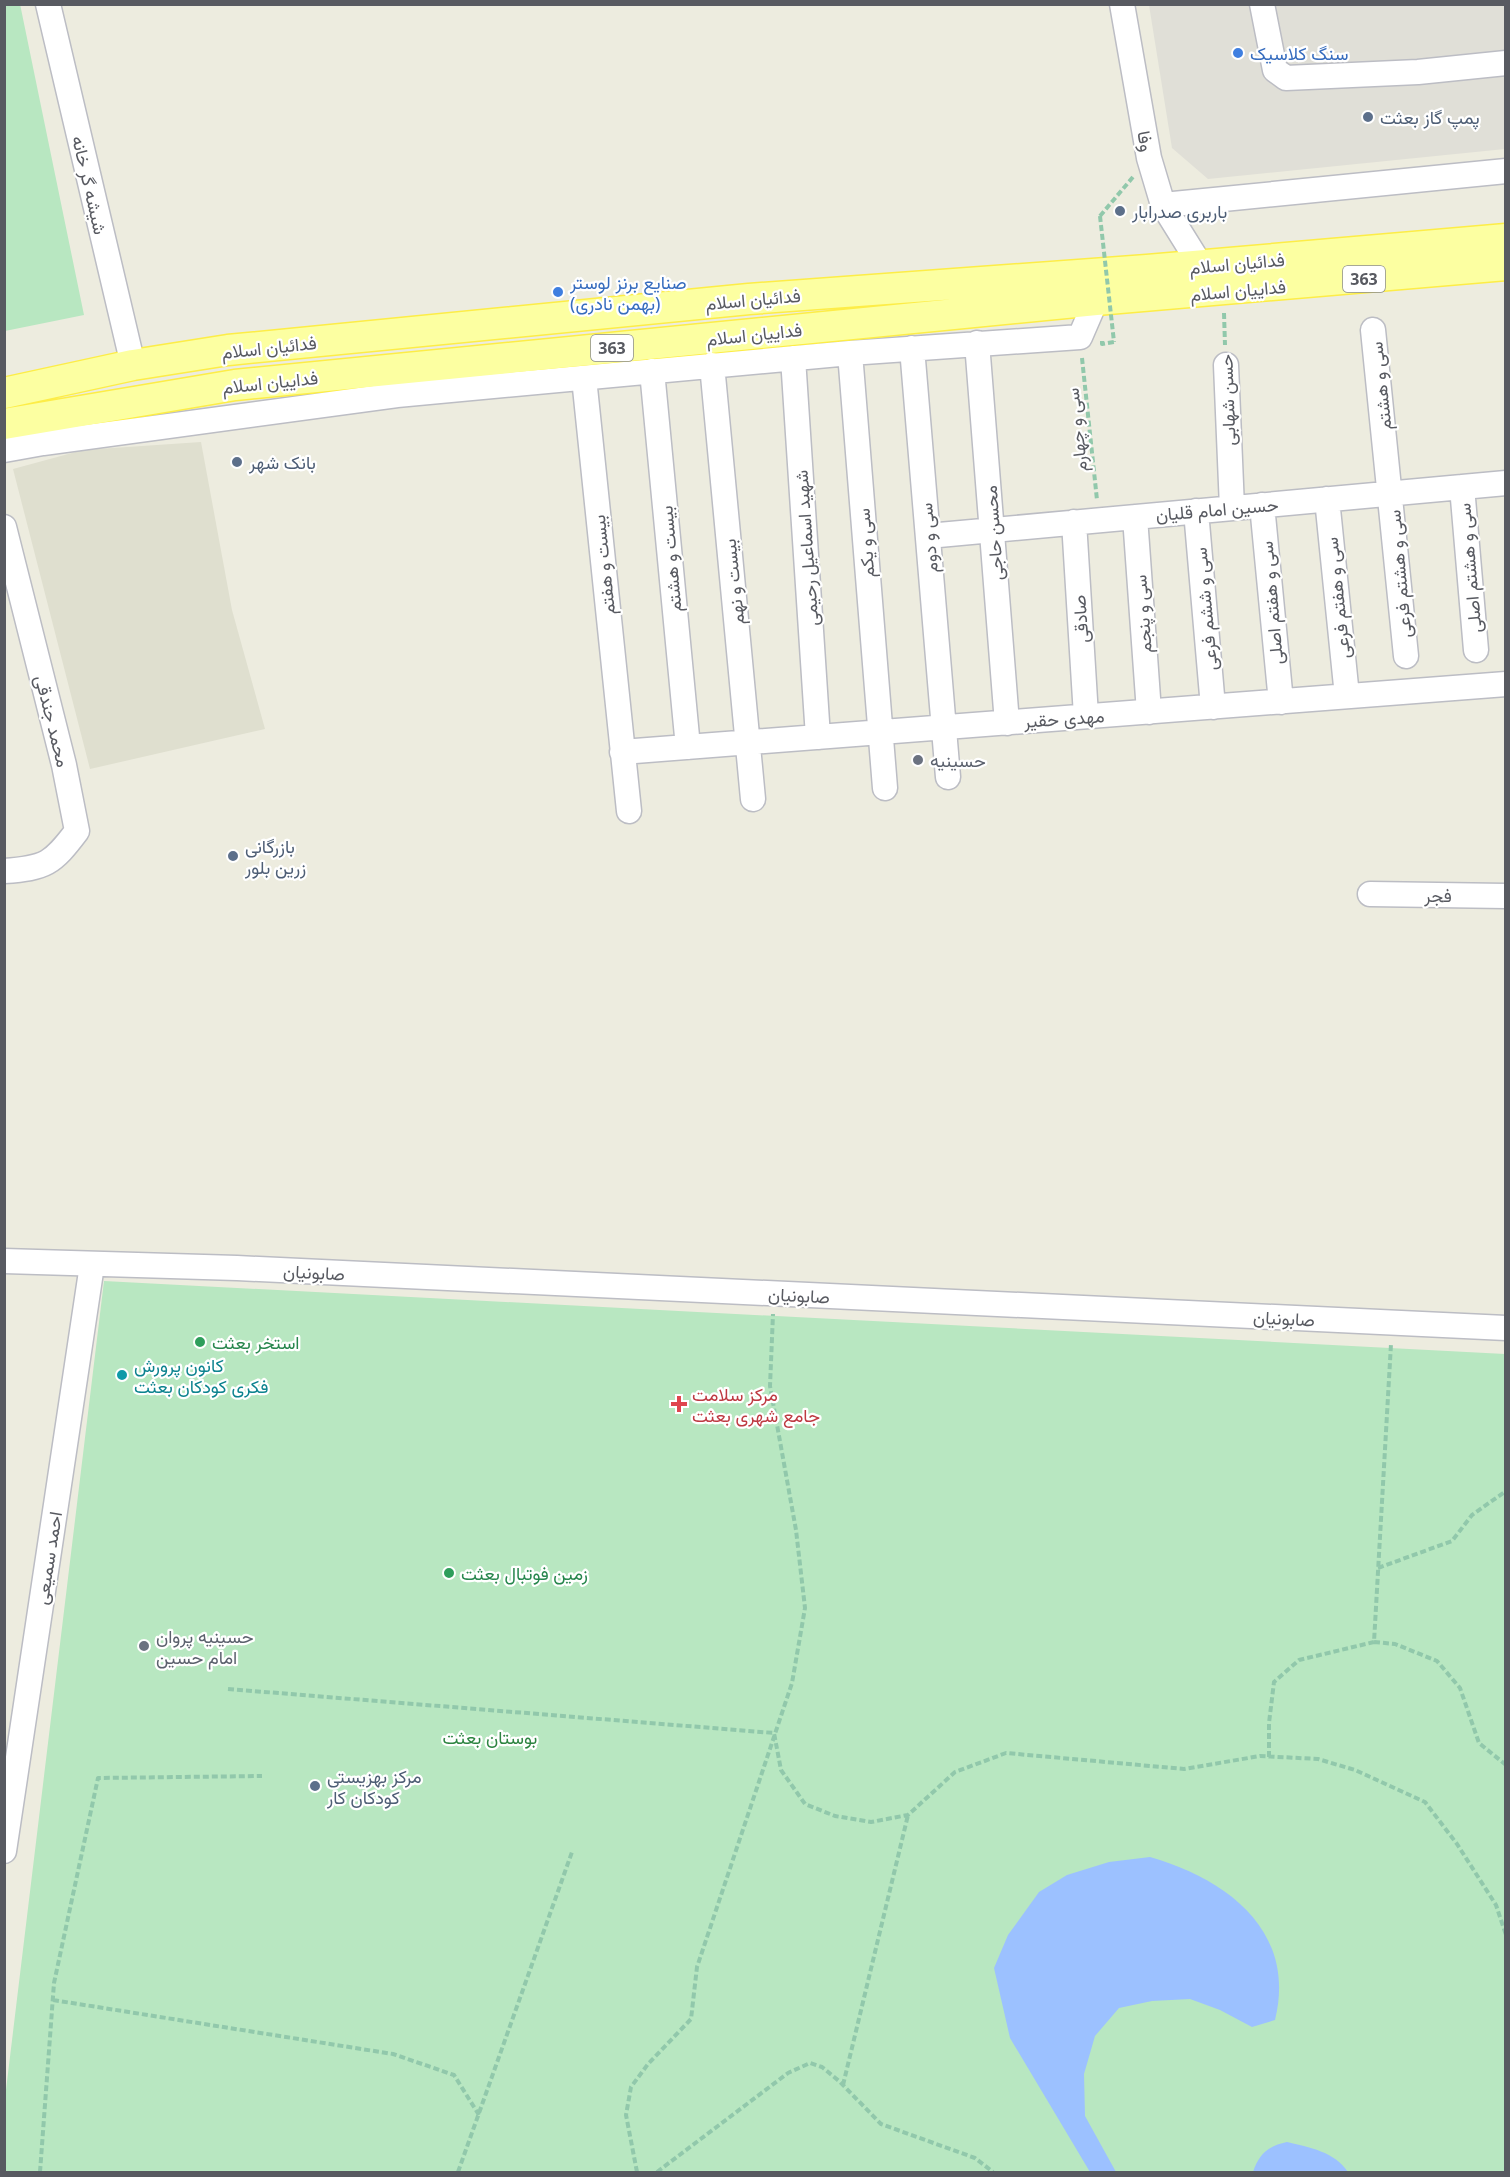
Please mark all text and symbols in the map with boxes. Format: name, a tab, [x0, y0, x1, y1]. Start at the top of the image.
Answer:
place label: سنگ کلاسیک	[1250, 41, 1348, 65]
marker: سنگ کلاسیک	[1231, 46, 1245, 60]
place label: پمپ گاز بعثت	[1380, 105, 1480, 130]
marker: پمپ گاز بعثت	[1361, 110, 1375, 124]
street label: وفا	[1132, 129, 1160, 153]
street label: شیشه گر خانه	[67, 133, 113, 237]
place label: باربری صدرابار	[1131, 199, 1227, 223]
marker: باربری صدرابار	[1113, 204, 1127, 218]
street label: فدائیان اسلام	[1188, 247, 1286, 280]
road number: 363	[1343, 266, 1385, 292]
place label: صنایع برنز لوستر (بهمن نادری)	[569, 270, 686, 315]
street label: فداییان اسلام	[1189, 274, 1287, 307]
street label: فدائیان اسلام	[704, 283, 802, 316]
marker: صنایع برنز لوستر (بهمن نادری)	[551, 285, 565, 299]
street label: فداییان اسلام	[705, 317, 803, 352]
street label: فدائیان اسلام	[220, 330, 318, 365]
road number: 363	[591, 335, 633, 361]
street label: سی و هشتم	[1363, 340, 1398, 431]
street label: حسن شهابی	[1213, 354, 1241, 446]
street label: فداییان اسلام	[221, 365, 319, 400]
street label: سی و چهارم	[1060, 387, 1093, 473]
place label: بانک شهر	[248, 450, 316, 474]
marker: بانک شهر	[230, 455, 244, 469]
street label: شهید اسماعیل رحیمی	[789, 469, 823, 627]
street label: محسن حاجی	[978, 485, 1008, 581]
street label: حسین امام قلیان	[1155, 492, 1280, 527]
street label: سی و دوم	[913, 502, 944, 574]
street label: سی و هشتم اصلی	[1451, 502, 1488, 634]
street label: بیست و هشتم	[653, 505, 688, 613]
street label: سی و یکم	[851, 507, 880, 578]
street label: سی و هشتم فرعی	[1381, 509, 1418, 639]
street label: بیست و هفتم	[586, 514, 621, 616]
street label: سی و هفتم فرعی	[1319, 536, 1356, 660]
street label: بیست و نهم	[717, 538, 750, 626]
street label: سی و هفتم اصلی	[1254, 540, 1289, 666]
street label: سی و ششم فرعی	[1188, 546, 1223, 672]
street label: سی و پنجم	[1127, 574, 1158, 654]
street label: صادقی	[1066, 594, 1094, 644]
street label: محمد جندقی	[30, 672, 76, 770]
street label: مهدی حقیر	[1022, 703, 1105, 733]
place label: حسینیه	[930, 748, 986, 772]
marker: حسینیه	[911, 753, 925, 767]
place label: بازرگانی زرین بلور	[244, 834, 306, 879]
marker: بازرگانی زرین بلور	[226, 849, 240, 863]
street label: فجر	[1423, 883, 1452, 907]
street label: صابونیان	[283, 1258, 345, 1286]
street label: صابونیان	[768, 1281, 830, 1309]
street label: صابونیان	[1253, 1304, 1315, 1332]
place label: استخر بعثت	[212, 1330, 300, 1354]
marker: استخر بعثت	[193, 1335, 207, 1349]
place label: کانون پرورش فکری کودکان بعثت	[134, 1353, 269, 1398]
marker: کانون پرورش فکری کودکان بعثت	[115, 1368, 129, 1382]
place label: مرکز سلامت جامع شهری بعثت	[692, 1382, 820, 1428]
marker: مرکز سلامت جامع شهری بعثت	[670, 1395, 688, 1413]
street label: احمد سمیعی	[29, 1510, 67, 1606]
place label: زمین فوتبال بعثت	[461, 1561, 588, 1585]
marker: زمین فوتبال بعثت	[442, 1566, 456, 1580]
place label: حسینیه پروان امام حسین	[156, 1624, 254, 1670]
marker: حسینیه پروان امام حسین	[137, 1639, 151, 1653]
park label: بوستان بعثت	[443, 1725, 537, 1749]
place label: مرکز بهزیستی کودکان کار	[326, 1764, 422, 1809]
marker: مرکز بهزیستی کودکان کار	[308, 1779, 322, 1793]

